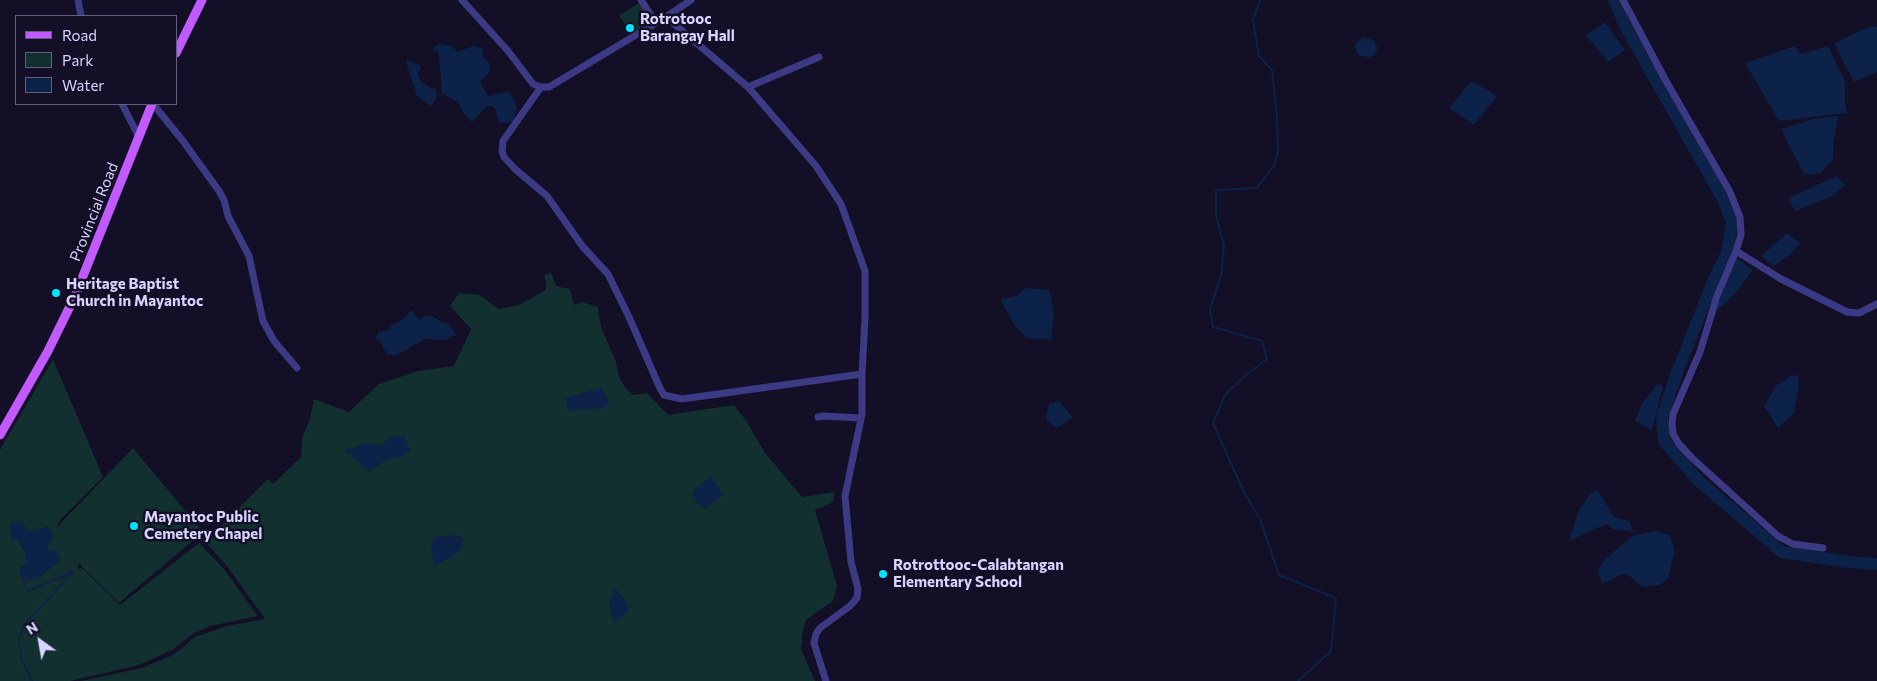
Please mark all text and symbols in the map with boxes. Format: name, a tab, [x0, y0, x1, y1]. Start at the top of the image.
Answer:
place label: Rotrotooc Barangay Hall	[640, 10, 735, 45]
legend	[15, 15, 178, 105]
marker: Rotrotooc Barangay Hall	[624, 22, 636, 34]
text: Road	[62, 26, 97, 44]
text: Park	[62, 51, 93, 69]
text: Water	[62, 76, 104, 94]
street label: Provincial Road	[66, 160, 122, 264]
place label: Heritage Baptist Church in Mayantoc	[66, 275, 203, 310]
marker: Heritage Baptist Church in Mayantoc	[50, 287, 62, 299]
place label: Mayantoc Public Cemetery Chapel	[144, 508, 262, 543]
marker: Mayantoc Public Cemetery Chapel	[128, 520, 140, 532]
place label: Rotrottooc-Calabtangan Elementary School	[893, 556, 1064, 591]
marker: Rotrottooc-Calabtangan Elementary School	[877, 568, 889, 580]
north arrow	[15, 616, 65, 666]
text: N	[23, 618, 41, 638]

